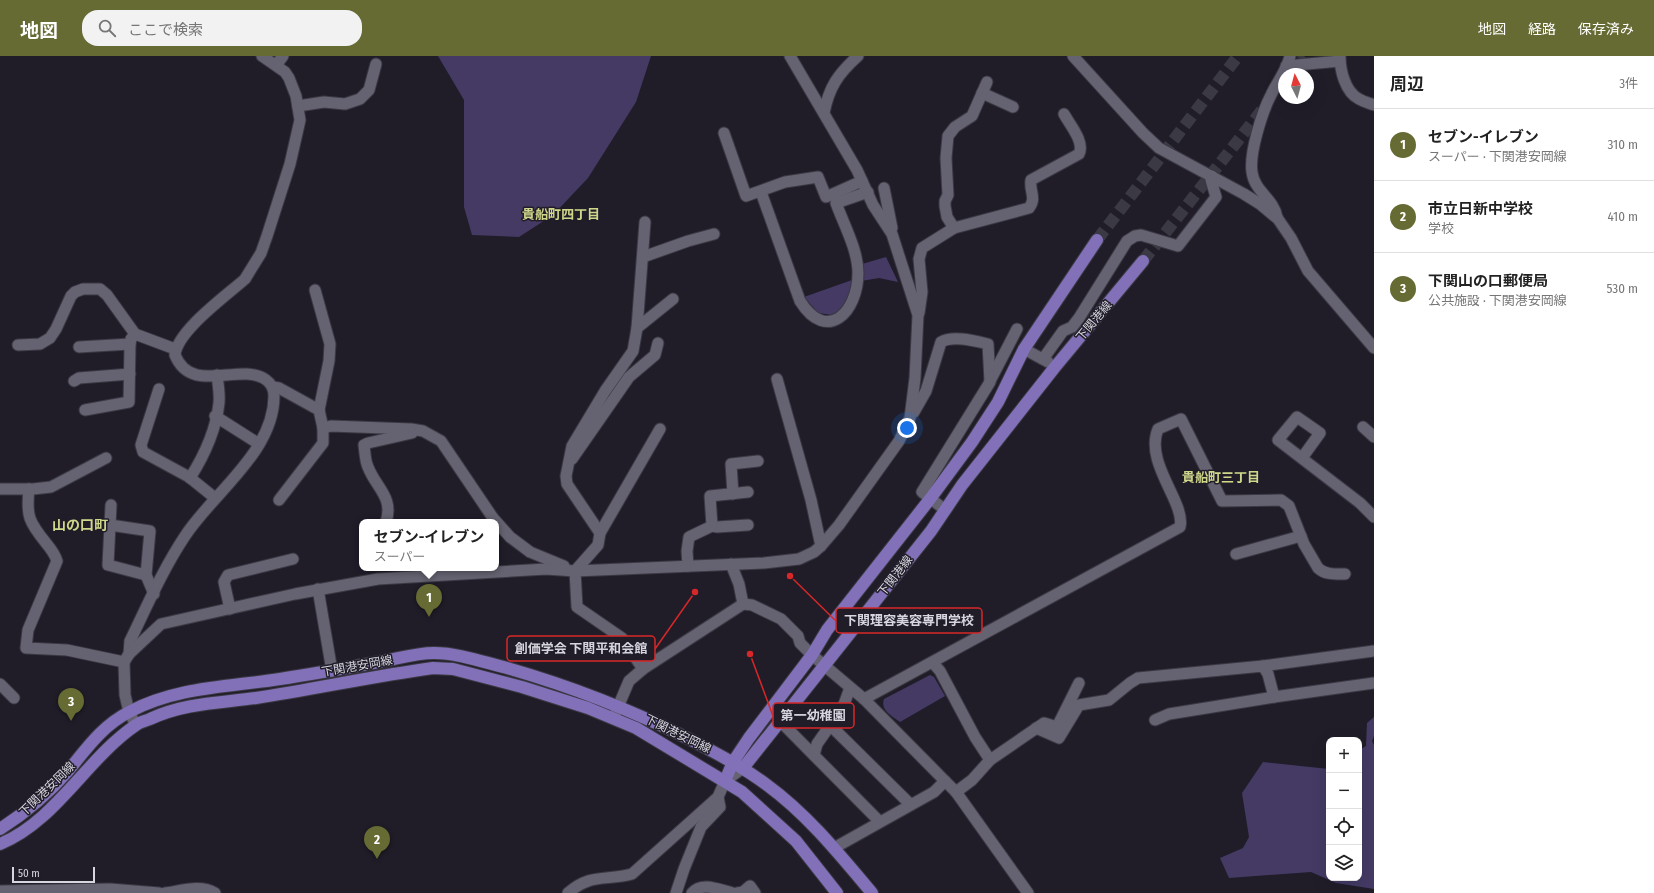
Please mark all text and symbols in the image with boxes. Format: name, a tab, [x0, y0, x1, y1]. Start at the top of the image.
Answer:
search box	[82, 10, 362, 46]
icon: search	[96, 17, 118, 39]
text: 地図	[20, 19, 58, 42]
text: ここで検索	[128, 21, 203, 39]
text: 地図	[1478, 21, 1506, 38]
text: 経路	[1528, 21, 1556, 38]
text: 保存済み	[1578, 21, 1634, 38]
north arrow	[1278, 68, 1314, 104]
text: 周辺	[1390, 74, 1424, 95]
text: 3件	[1619, 76, 1638, 91]
text: セブン-イレブン	[1428, 128, 1539, 146]
text: 1	[1400, 137, 1406, 152]
text: 310 m	[1608, 137, 1638, 152]
text: スーパー · 下関港安岡線	[1428, 149, 1567, 164]
text: 市立日新中学校	[1428, 200, 1533, 218]
district label: 貴船町四丁目	[522, 207, 600, 222]
text: 2	[1400, 209, 1406, 224]
text: 410 m	[1608, 209, 1638, 224]
text: 学校	[1428, 221, 1454, 236]
text: 下関山の口郵便局	[1428, 272, 1548, 290]
text: 3	[1400, 281, 1406, 296]
text: 530 m	[1606, 281, 1638, 296]
text: 公共施設 · 下関港安岡線	[1428, 293, 1567, 308]
street label: 下関港線	[1073, 298, 1115, 344]
your location	[897, 418, 917, 438]
district label: 貴船町三丁目	[1182, 470, 1260, 485]
district label: 山の口町	[52, 517, 108, 534]
popup	[359, 519, 499, 571]
text: セブン-イレブン	[374, 528, 484, 546]
text: スーパー	[374, 549, 426, 564]
street label: 下関港線	[875, 553, 915, 599]
pin: 1	[416, 584, 442, 617]
callout: 下関理容美容専門学校	[836, 608, 982, 633]
text: 下関理容美容専門学校	[844, 613, 974, 628]
callout: 創価学会 下関平和会館	[507, 636, 655, 661]
text: 創価学会 下関平和会館	[515, 641, 647, 656]
street label: 下関港安岡線	[320, 653, 394, 679]
pin: 3	[58, 688, 84, 721]
callout: 第一幼稚園	[773, 703, 854, 728]
text: 第一幼稚園	[780, 708, 846, 723]
street label: 下関港安岡線	[643, 712, 713, 756]
map controls	[1326, 737, 1362, 881]
button: +	[1326, 737, 1362, 773]
street label: 下関港安岡線	[16, 759, 78, 819]
button: −	[1326, 773, 1362, 809]
button: locate	[1326, 809, 1362, 845]
pin: 2	[364, 826, 390, 859]
button: layers	[1326, 845, 1362, 881]
scale bar	[12, 865, 95, 884]
text: 50 m	[18, 867, 40, 880]

